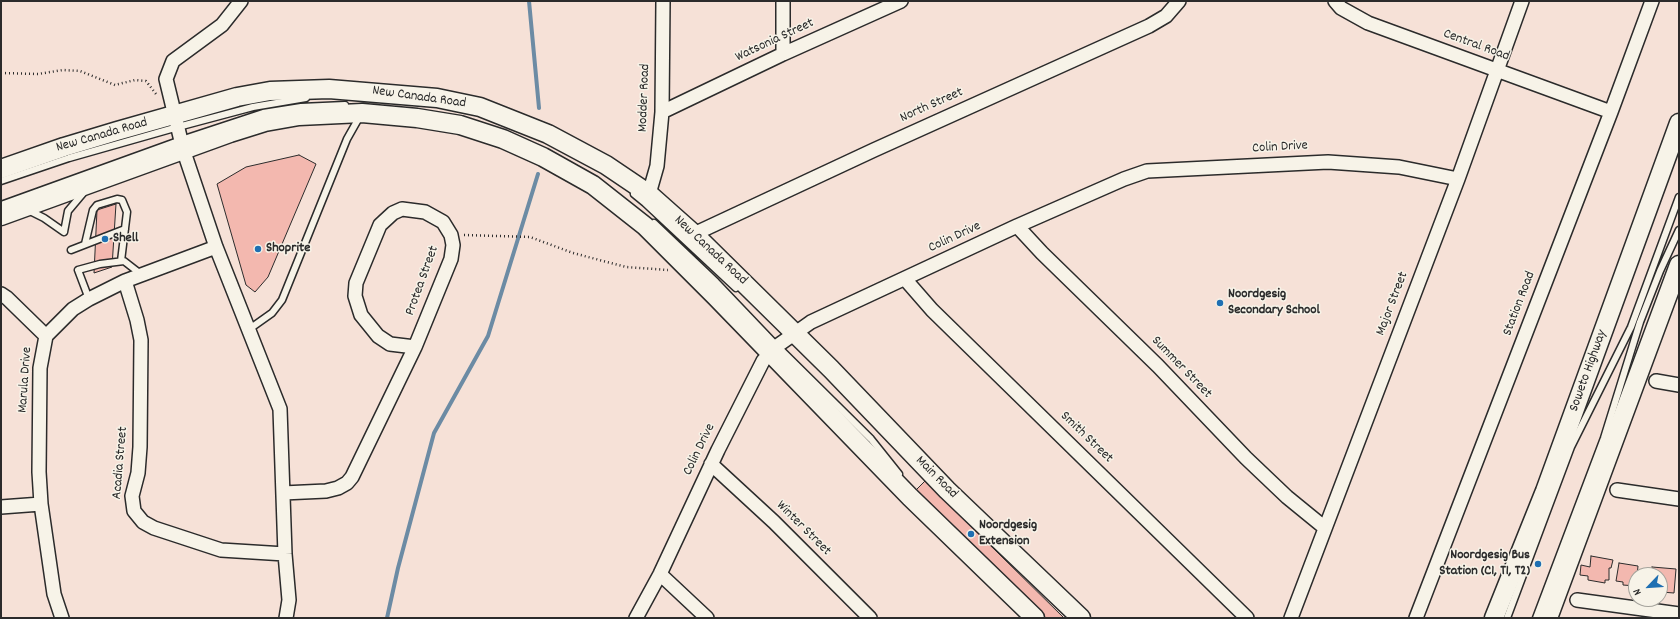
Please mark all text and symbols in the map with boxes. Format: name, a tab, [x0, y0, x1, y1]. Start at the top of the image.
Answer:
street label: Watsonia Street	[733, 15, 817, 67]
street label: Central Road	[1441, 26, 1511, 66]
street label: Modder Road	[635, 64, 655, 132]
street label: New Canada Road	[371, 83, 467, 113]
street label: North Street	[898, 85, 966, 127]
street label: New Canada Road	[54, 115, 150, 157]
street label: Colin Drive	[1252, 138, 1308, 158]
street label: New Canada Road	[670, 213, 750, 289]
street label: Colin Drive	[926, 219, 984, 257]
place label: Shell	[113, 231, 138, 247]
marker: Shell	[100, 234, 110, 244]
place label: Shoprite	[266, 241, 310, 257]
marker: Shoprite	[253, 244, 263, 254]
street label: Protea Street	[403, 244, 443, 318]
street label: Station Road	[1500, 269, 1540, 339]
street label: Major Street	[1373, 270, 1413, 338]
place label: Noordgesig Secondary School	[1228, 287, 1320, 320]
marker: Noordgesig Secondary School	[1215, 298, 1225, 308]
street label: Soweto Highway	[1566, 328, 1612, 414]
street label: Summer Street	[1147, 333, 1215, 403]
street label: Marula Drive	[15, 346, 37, 414]
street label: Smith Street	[1056, 409, 1116, 467]
street label: Colin Drive	[680, 421, 720, 479]
street label: Acadia Street	[109, 426, 133, 500]
street label: Main Road	[911, 453, 961, 503]
street label: Winter Street	[772, 498, 834, 560]
place label: Noordgesig Extension	[979, 518, 1037, 550]
marker: Noordgesig Extension	[966, 529, 976, 539]
place label: Noordgesig Bus Station (C1, T1, T2)	[1439, 548, 1530, 580]
marker: Noordgesig Bus Station (C1, T1, T2)	[1533, 559, 1543, 569]
north arrow	[1628, 567, 1668, 607]
text: N	[1630, 586, 1646, 597]

